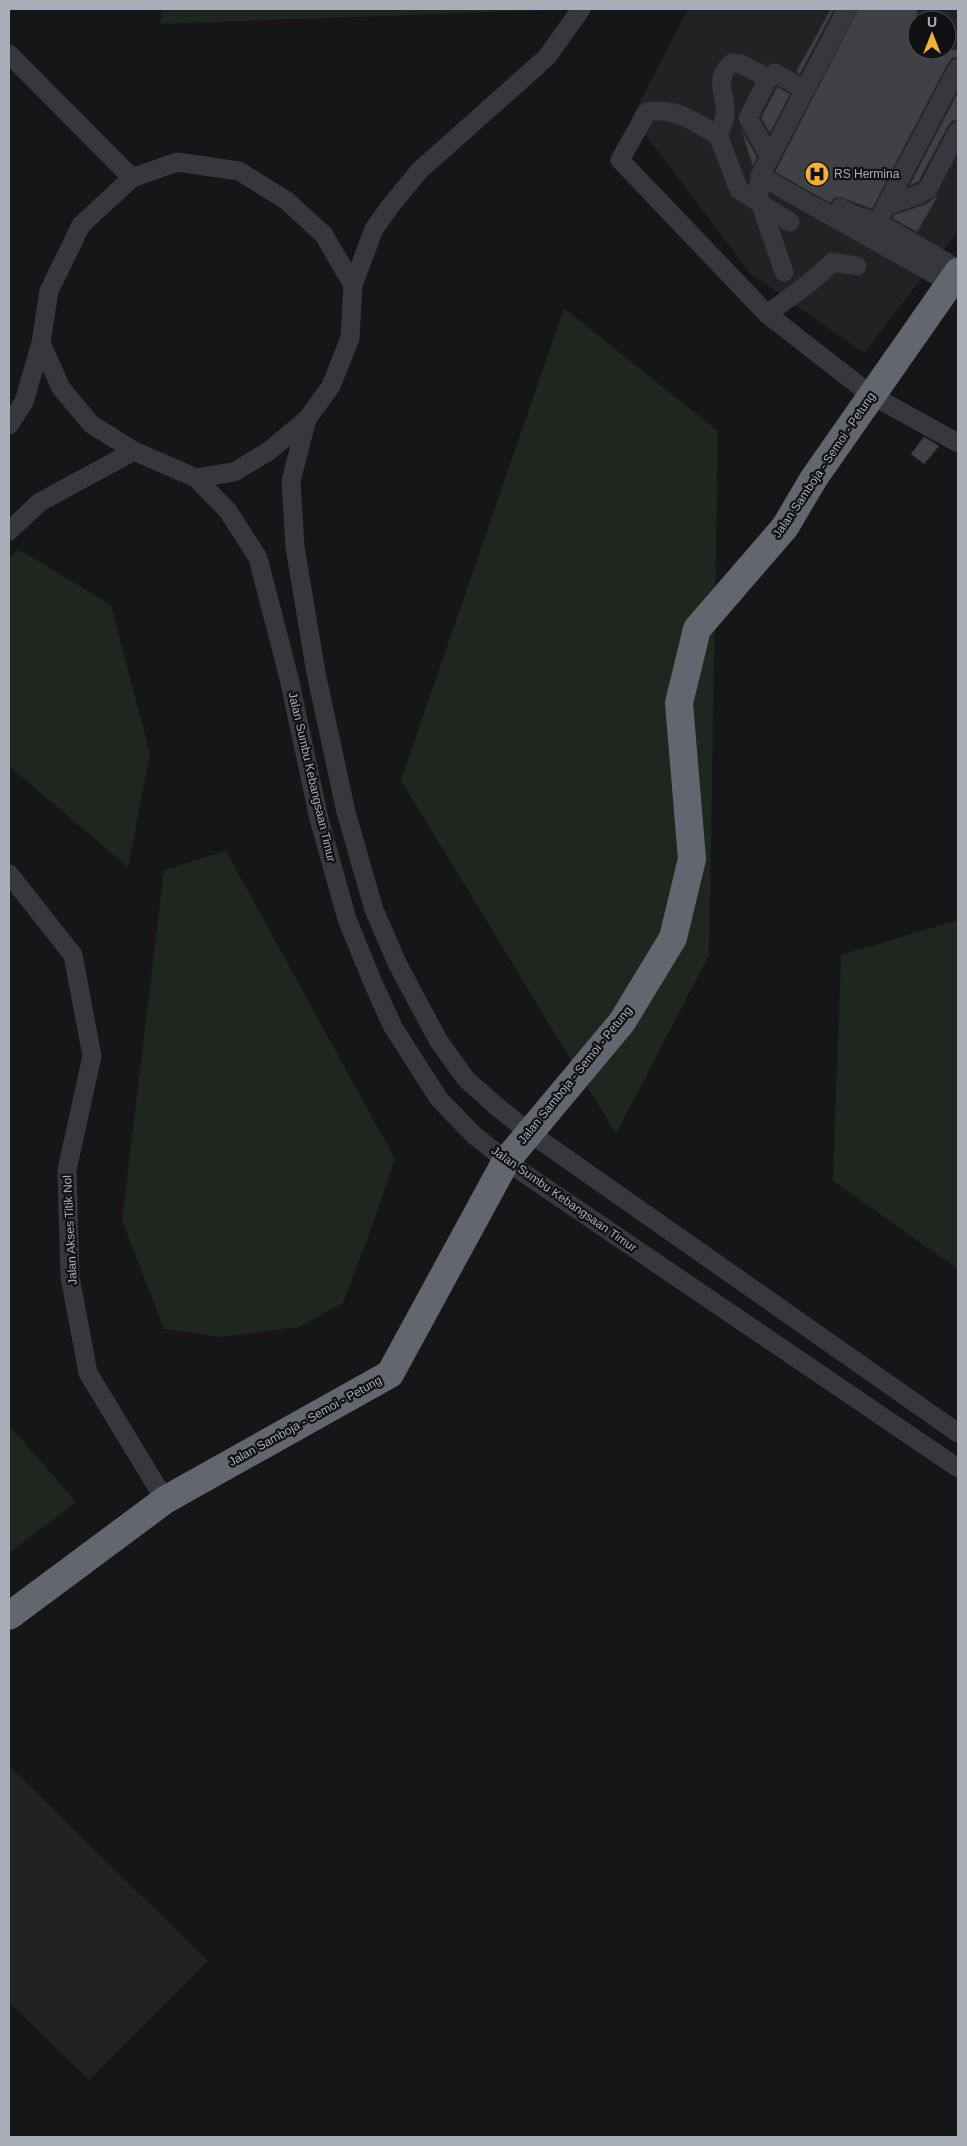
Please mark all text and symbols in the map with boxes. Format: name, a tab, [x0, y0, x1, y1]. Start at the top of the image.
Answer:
north arrow	[907, 10, 957, 60]
text: U	[927, 14, 937, 30]
hospital icon: RS Hermina	[804, 161, 830, 187]
place label: RS Hermina	[834, 167, 900, 181]
street label: Jalan Samboja - Semoi - Petung	[770, 389, 878, 541]
street label: Jalan Sumbu Kebangsaan Timur	[286, 691, 338, 863]
street label: Jalan Samboja - Semoi - Petung	[515, 1003, 635, 1147]
street label: Jalan Sumbu Kebangsaan Timur	[489, 1143, 639, 1255]
street label: Jalan Akses Titik Nol	[60, 1175, 80, 1285]
street label: Jalan Samboja - Semoi - Petung	[226, 1373, 384, 1469]

